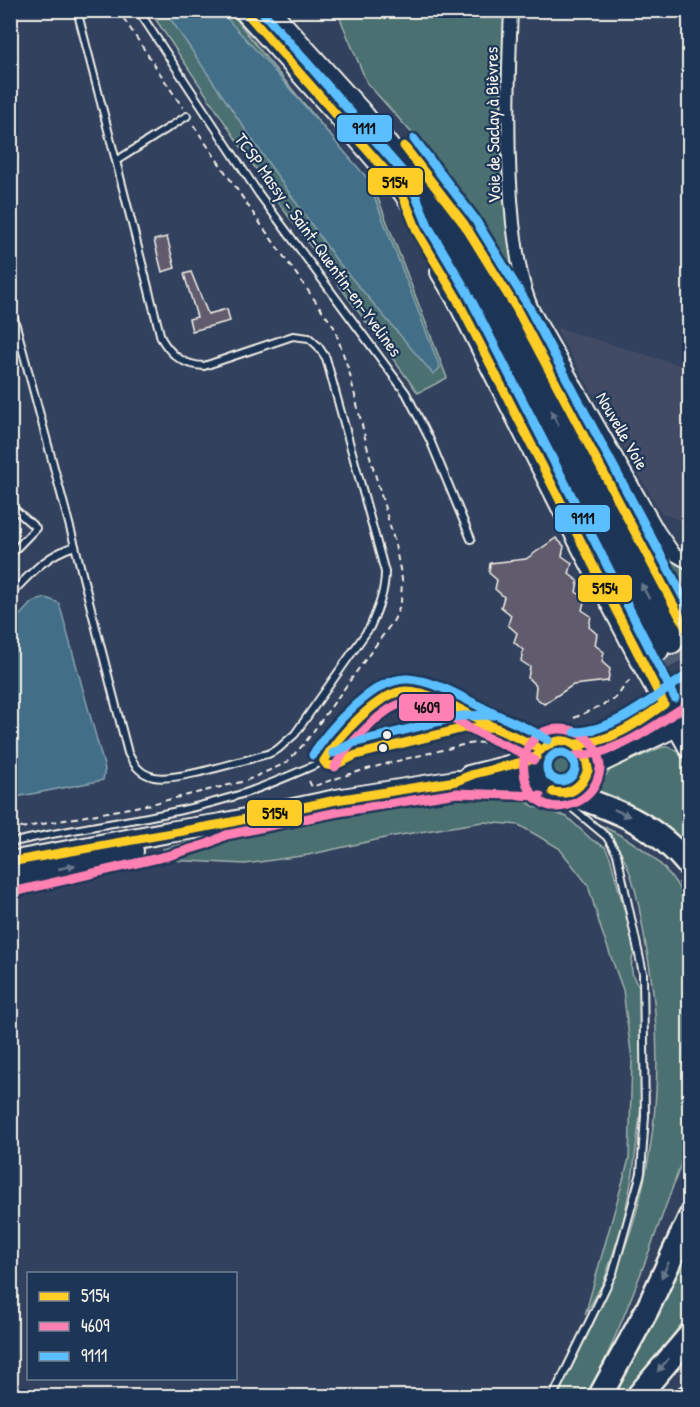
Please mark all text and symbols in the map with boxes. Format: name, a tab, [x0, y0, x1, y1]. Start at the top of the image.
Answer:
street label: Voie de Saclay à Bièvres	[479, 46, 506, 204]
line badge: 9111	[336, 114, 393, 143]
text: 9111	[352, 117, 376, 139]
street label: TCSP Massy - Saint-Quentin-en-Yvelines	[229, 128, 408, 362]
line badge: 5154	[367, 167, 424, 196]
text: 5154	[382, 171, 408, 193]
street label: Nouvelle Voie	[590, 387, 655, 474]
one-way arrow	[550, 410, 560, 427]
line badge: 9111	[554, 504, 611, 533]
text: 9111	[571, 507, 595, 529]
line badge: 5154	[577, 574, 633, 603]
text: 5154	[592, 577, 618, 599]
one-way arrow	[640, 583, 650, 600]
line badge: 4609	[398, 693, 455, 722]
text: 4609	[414, 696, 440, 718]
unlabelled marker	[381, 729, 393, 741]
unlabelled marker	[377, 742, 389, 754]
line badge: 5154	[246, 799, 303, 827]
text: 5154	[262, 802, 288, 824]
one-way arrow	[613, 808, 630, 817]
one-way arrow	[58, 861, 77, 871]
one-way arrow	[661, 1262, 670, 1279]
legend	[27, 1272, 237, 1380]
text: 5154	[81, 1283, 110, 1308]
text: 4609	[81, 1313, 110, 1338]
text: 9111	[81, 1343, 107, 1368]
one-way arrow	[657, 1357, 670, 1372]

